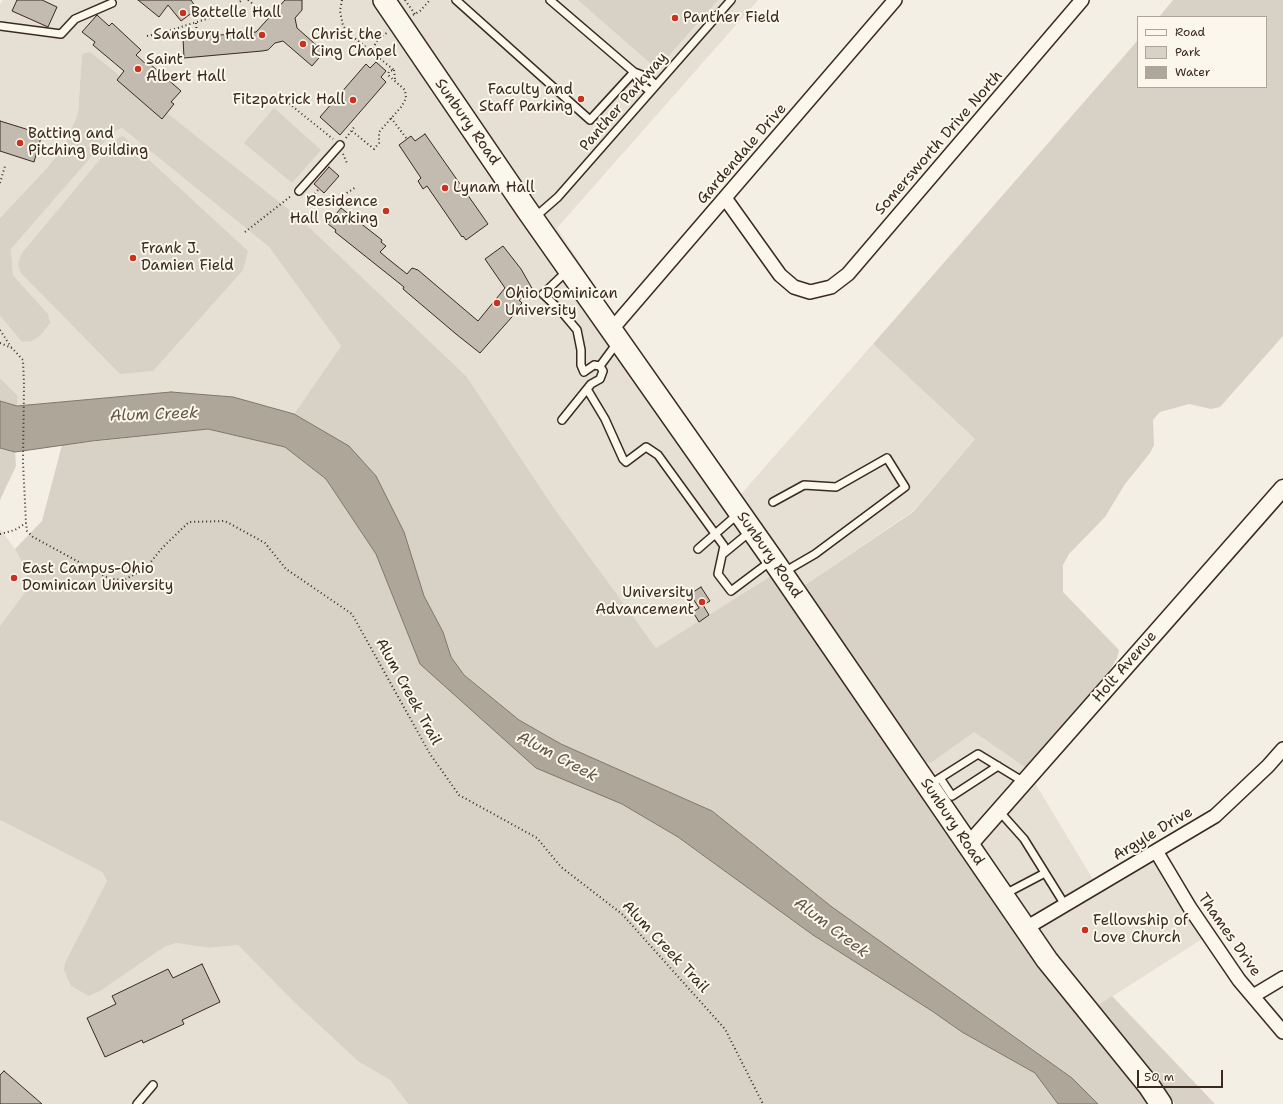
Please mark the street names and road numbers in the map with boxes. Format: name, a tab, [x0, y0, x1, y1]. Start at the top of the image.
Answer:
street label: Panther Parkway	[576, 49, 672, 155]
street label: Somersworth Drive North	[871, 67, 1007, 219]
street label: Sunbury Road	[431, 75, 503, 169]
street label: Gardendale Drive	[693, 100, 791, 208]
street label: Sunbury Road	[733, 508, 805, 602]
street label: Holt Avenue	[1089, 628, 1161, 706]
street label: Alum Creek Trail	[371, 636, 445, 748]
street label: Sunbury Road	[916, 775, 988, 869]
street label: Argyle Drive	[1110, 803, 1196, 865]
street label: Thames Drive	[1194, 890, 1264, 980]
street label: Alum Creek Trail	[618, 897, 712, 997]

